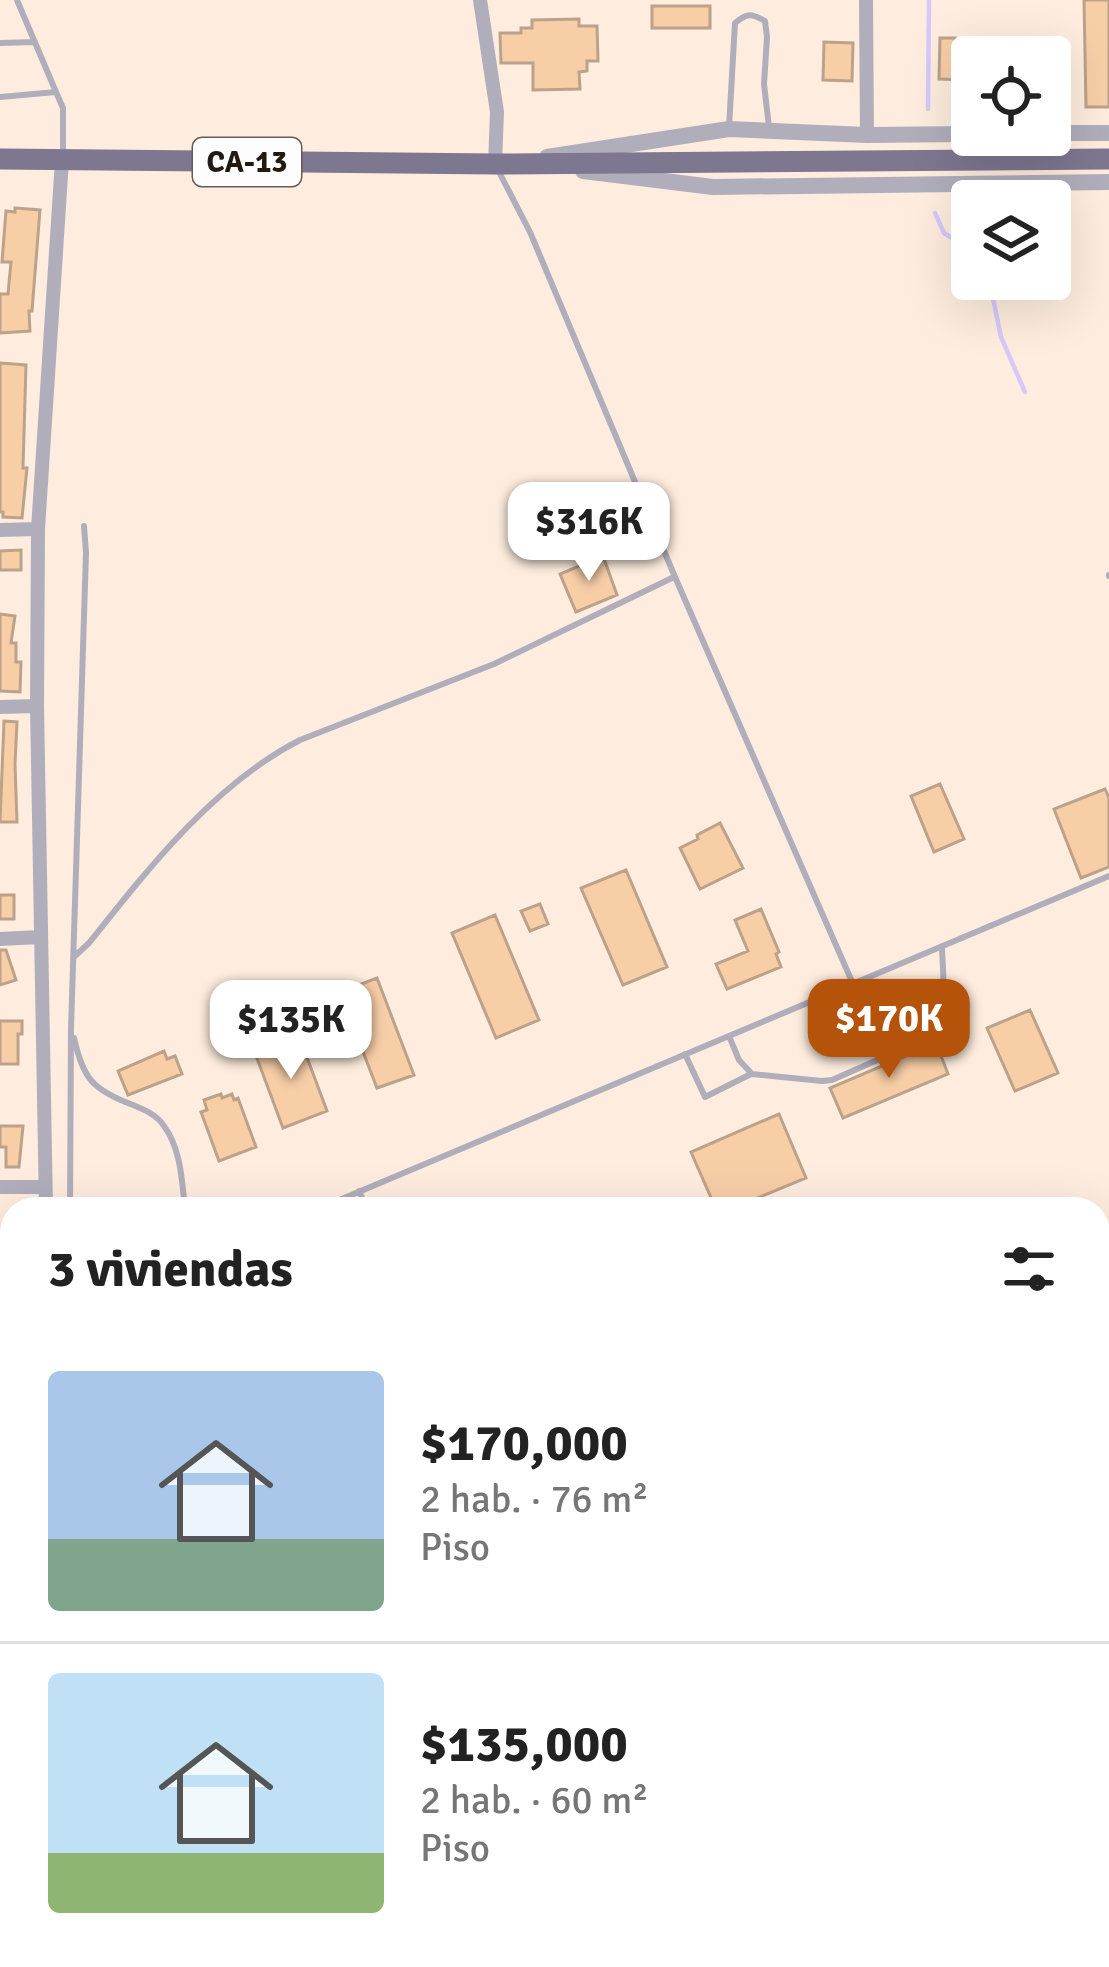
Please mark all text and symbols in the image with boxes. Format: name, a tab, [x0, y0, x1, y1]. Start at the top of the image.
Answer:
map controls	[951, 36, 1071, 300]
button: locate	[951, 36, 1071, 156]
road number: CA-13	[193, 138, 301, 186]
button: layers	[951, 180, 1071, 300]
pin: $316K	[505, 482, 673, 584]
text: $316K	[535, 497, 643, 545]
pin: $170K	[805, 979, 973, 1081]
pin: $135K	[207, 980, 375, 1082]
text: $170K	[835, 994, 943, 1042]
text: $135K	[237, 995, 345, 1043]
icon: filters	[996, 1236, 1062, 1302]
text: 3 viviendas	[48, 1238, 293, 1301]
text: $170,000	[420, 1412, 628, 1475]
icon: home	[144, 1419, 288, 1563]
text: 2 hab. · 76 m²	[420, 1475, 649, 1523]
text: Piso	[420, 1523, 490, 1571]
text: $135,000	[420, 1713, 628, 1776]
icon: home	[144, 1721, 288, 1865]
text: 2 hab. · 60 m²	[420, 1776, 649, 1824]
text: Piso	[420, 1824, 490, 1872]

